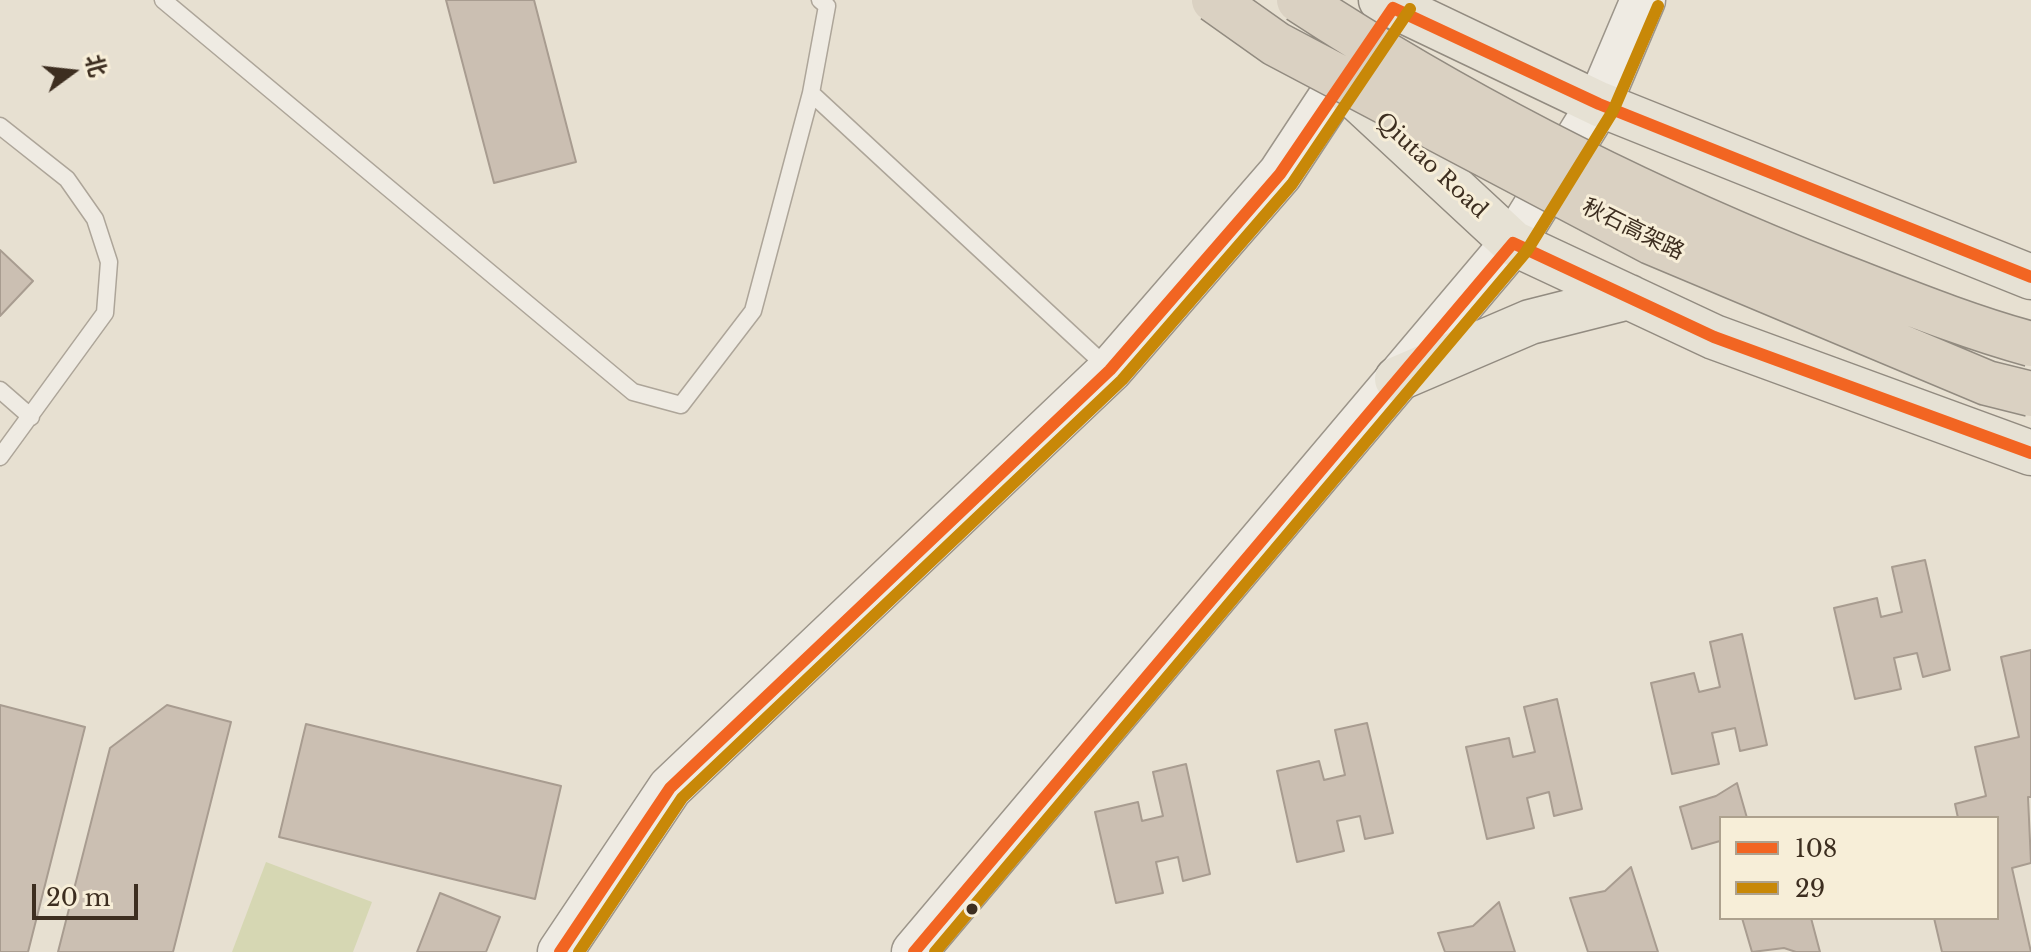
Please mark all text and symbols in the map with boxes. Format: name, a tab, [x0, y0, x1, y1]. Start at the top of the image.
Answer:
north arrow	[32, 32, 112, 112]
text: 北	[80, 52, 112, 80]
street label: Qiutao Road	[1370, 108, 1492, 224]
street label: 秋石高架路	[1578, 194, 1688, 266]
legend	[1719, 816, 1999, 920]
text: 108	[1795, 834, 1837, 863]
scale bar	[36, 868, 142, 918]
text: 29	[1795, 874, 1825, 903]
text: 20 m	[46, 883, 111, 912]
unlabelled marker	[964, 901, 980, 917]

